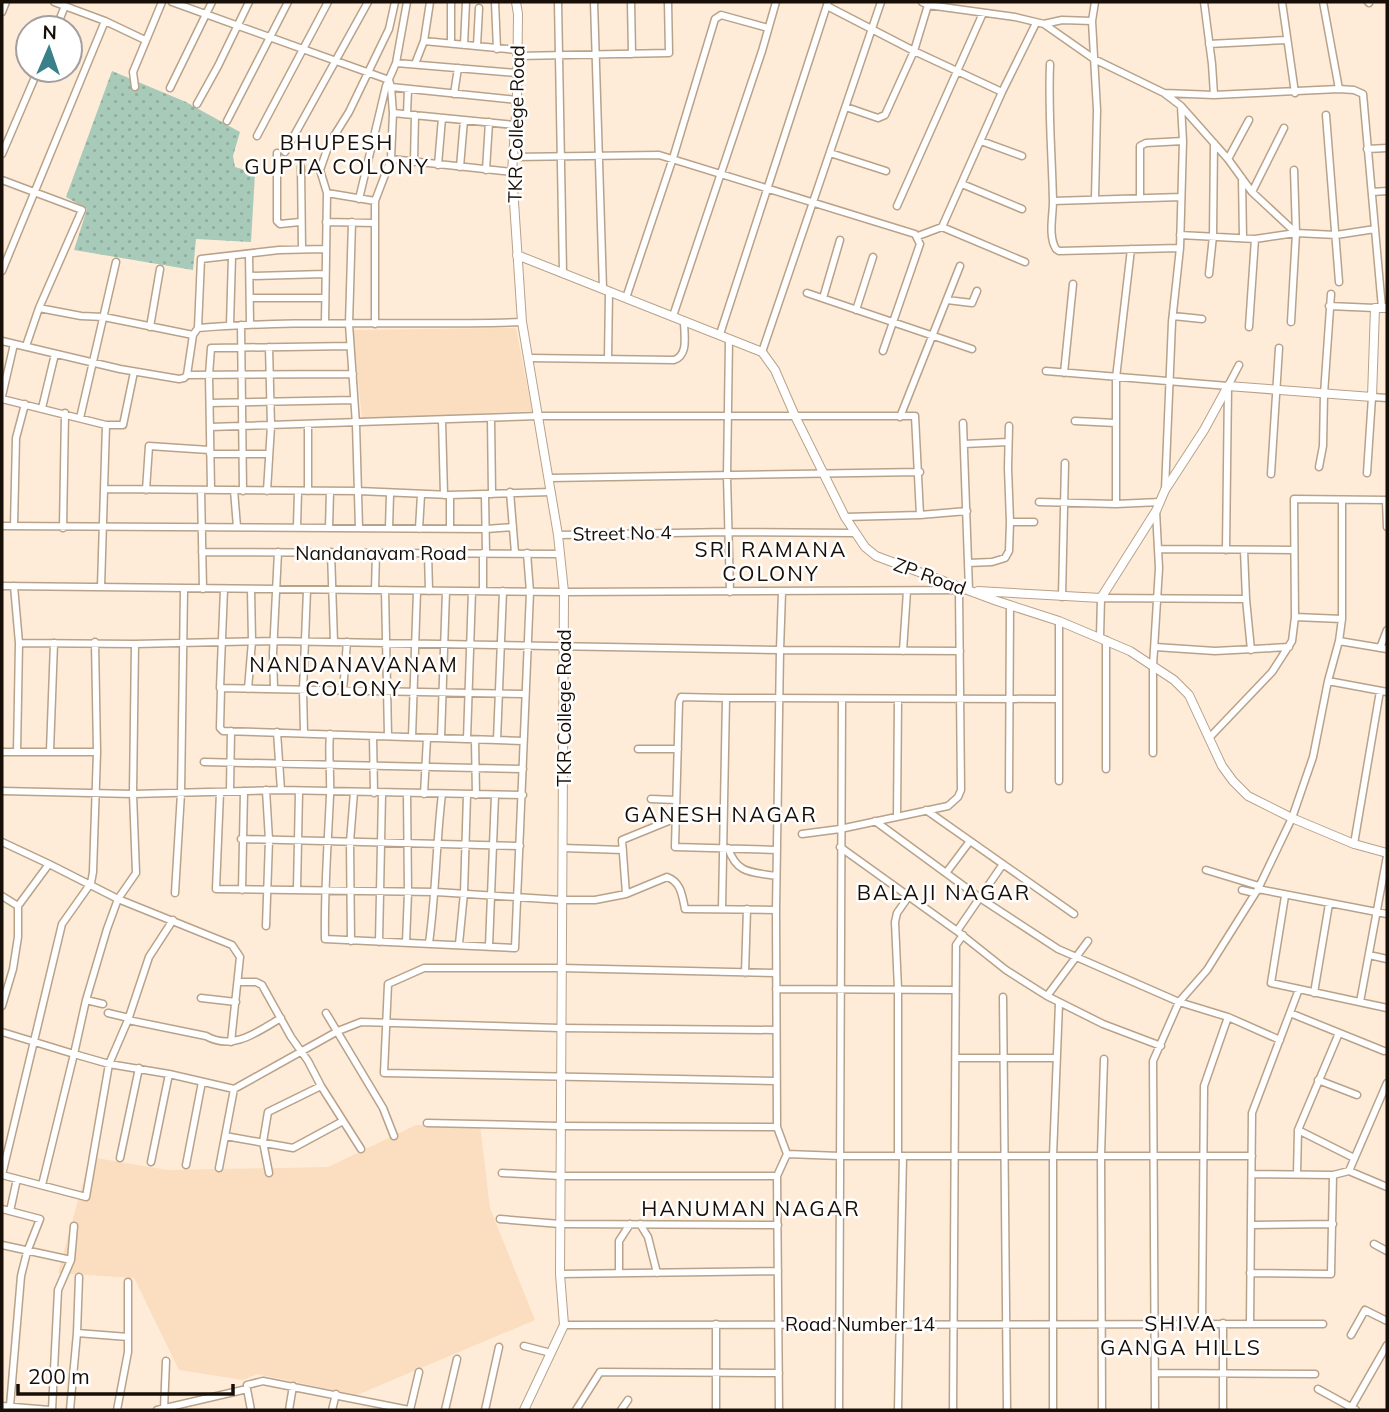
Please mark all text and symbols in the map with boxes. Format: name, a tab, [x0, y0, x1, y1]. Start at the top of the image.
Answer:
north arrow	[14, 14, 84, 84]
text: N	[42, 20, 57, 44]
street label: TKR College Road	[503, 45, 529, 203]
district label: BHUPESH GUPTA COLONY	[244, 129, 430, 179]
street label: Street No 4	[572, 520, 672, 546]
district label: SRI RAMANA COLONY	[695, 536, 847, 586]
street label: Nandanavam Road	[295, 541, 467, 565]
street label: ZP Road	[891, 552, 969, 600]
street label: TKR College Road	[552, 629, 576, 787]
district label: NANDANAVANAM COLONY	[249, 651, 459, 701]
district label: GANESH NAGAR	[624, 801, 818, 827]
district label: BALAJI NAGAR	[857, 879, 1031, 905]
district label: HANUMAN NAGAR	[641, 1195, 861, 1221]
district label: SHIVA GANGA HILLS	[1100, 1310, 1262, 1360]
street label: Road Number 14	[785, 1312, 935, 1336]
scale bar	[18, 1352, 233, 1396]
text: 200 m	[28, 1363, 90, 1389]

